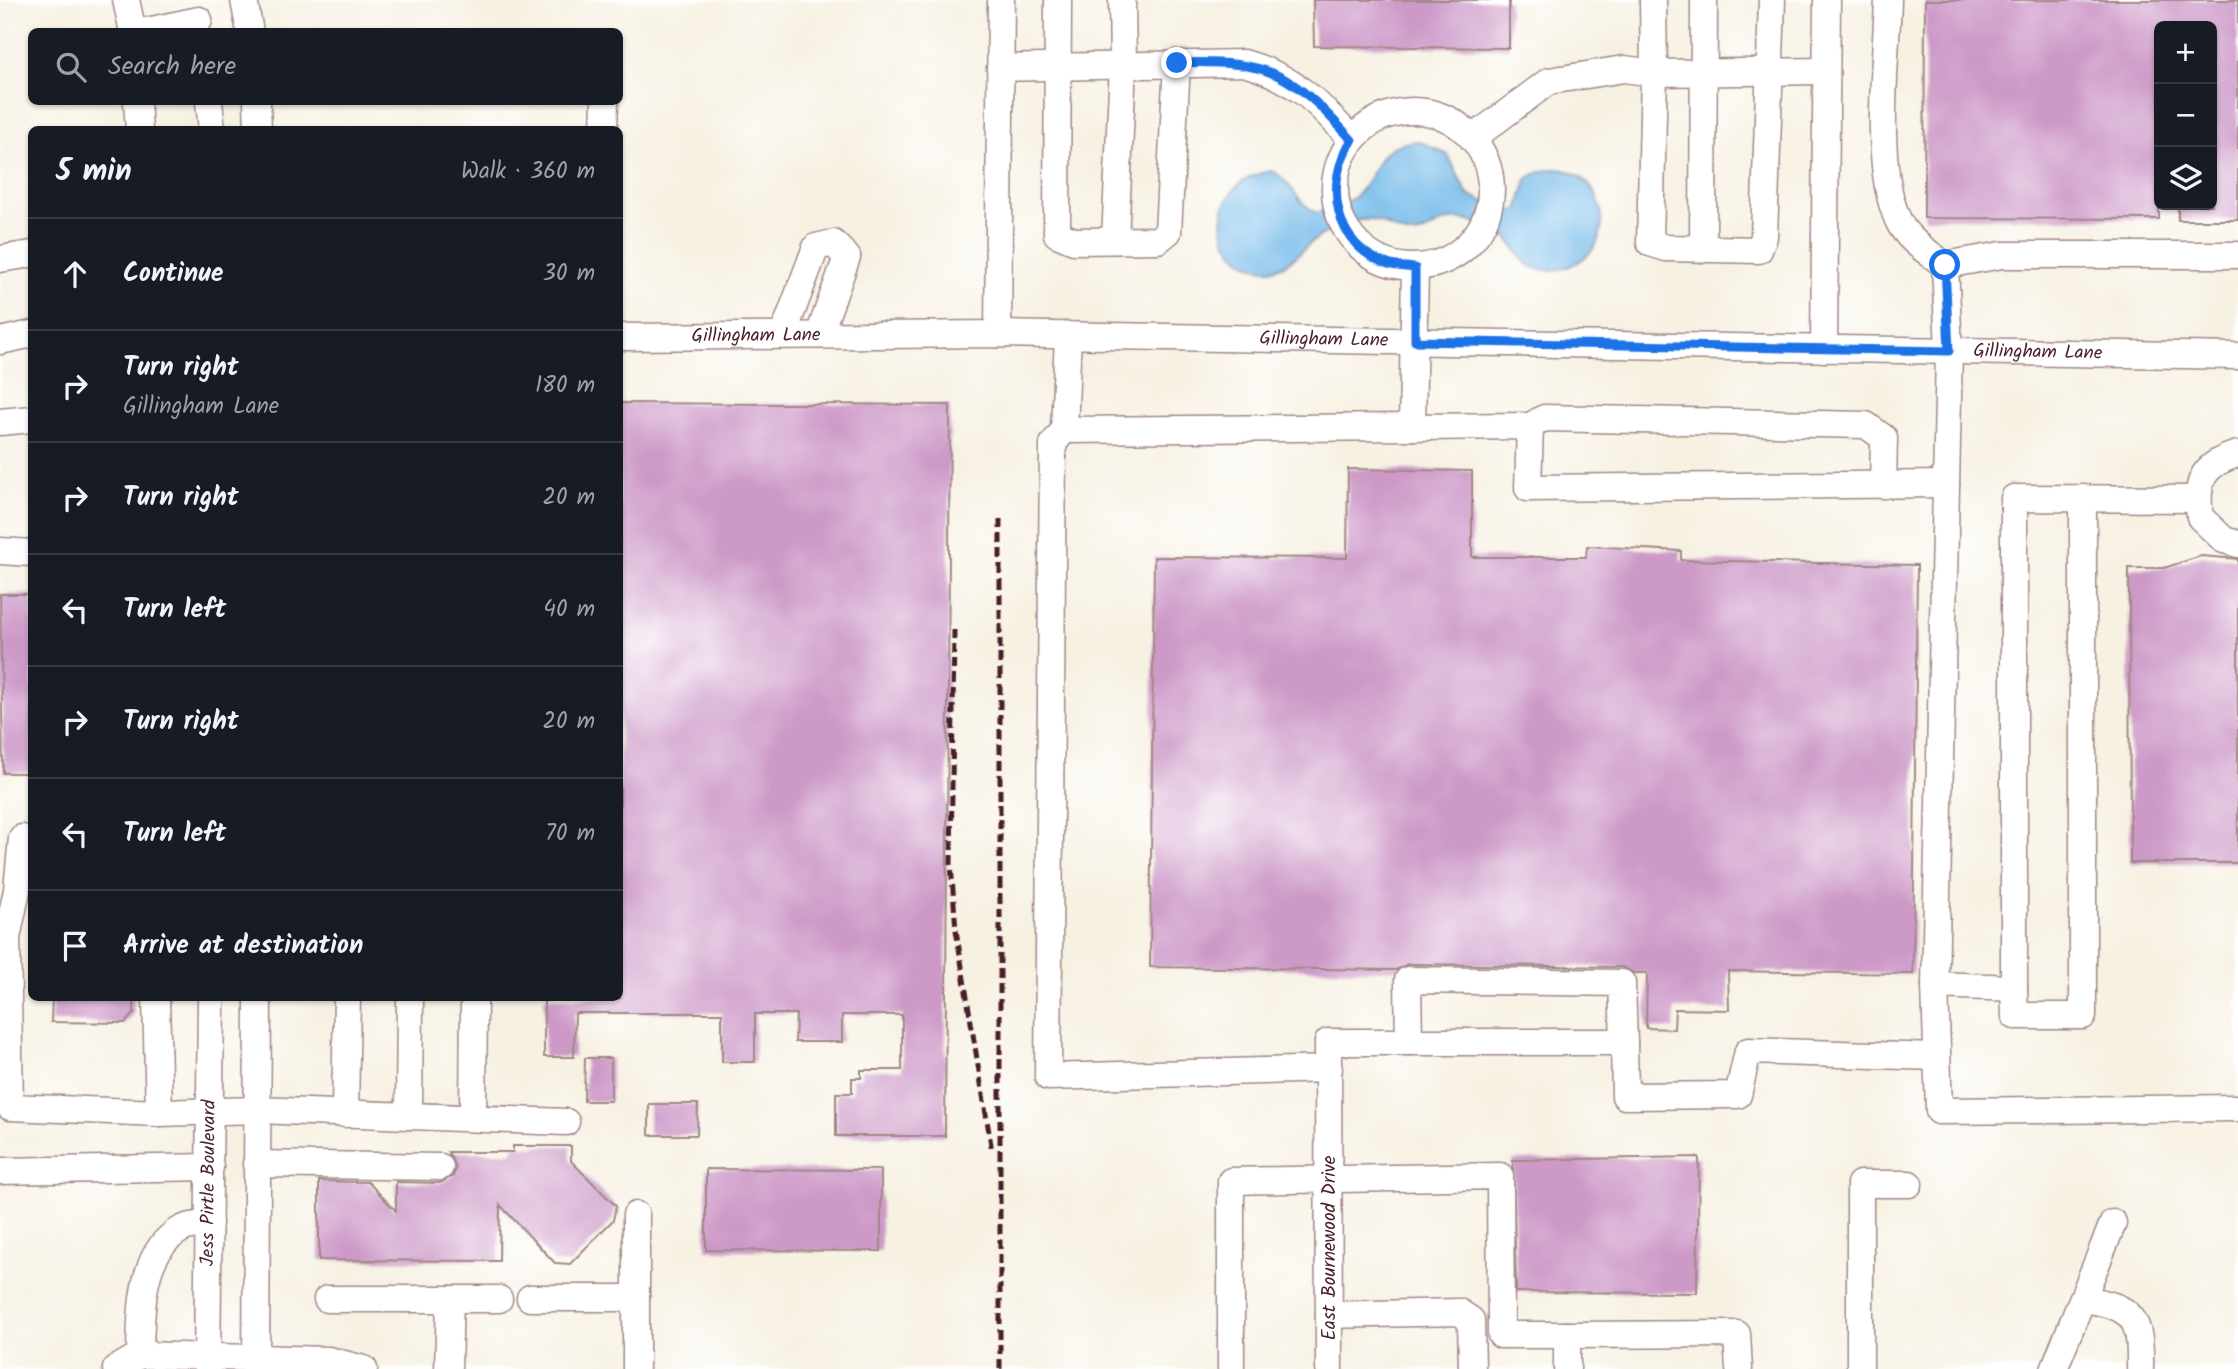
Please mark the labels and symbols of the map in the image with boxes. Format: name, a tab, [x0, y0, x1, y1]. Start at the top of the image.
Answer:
route end	[1161, 47, 1192, 78]
route start	[1929, 249, 1960, 280]
street label: Gillingham Lane	[691, 320, 821, 351]
street label: Gillingham Lane	[1259, 324, 1389, 356]
street label: Gillingham Lane	[1973, 336, 2103, 369]
street label: Jess Pirtle Boulevard	[193, 1099, 225, 1266]
street label: East Bournewood Drive	[1315, 1155, 1345, 1340]

